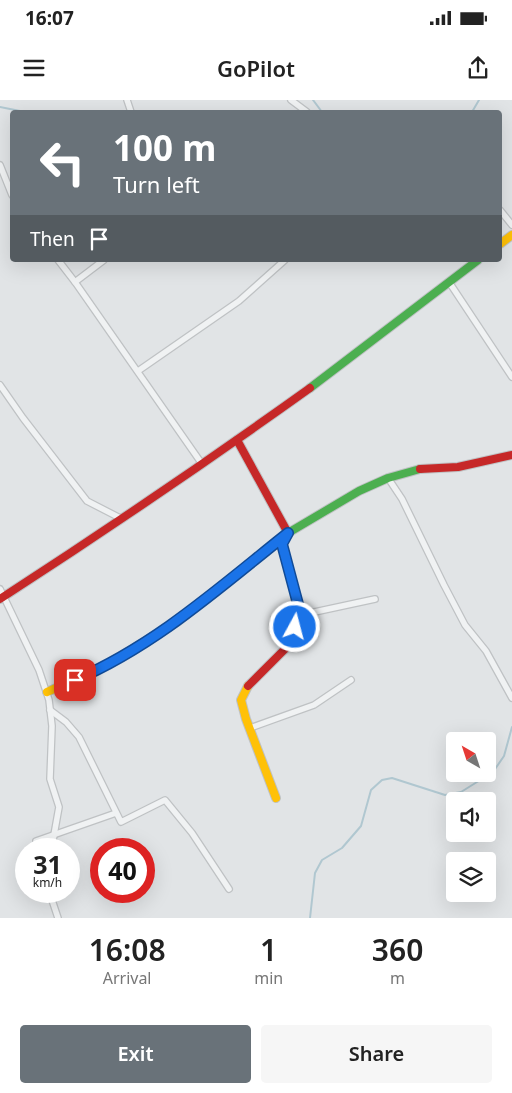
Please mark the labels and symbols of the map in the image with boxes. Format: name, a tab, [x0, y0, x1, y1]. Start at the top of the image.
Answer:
position arrow	[268, 600, 320, 652]
pin	[54, 659, 96, 701]
north arrow	[446, 732, 496, 782]
speed limit sign: 40	[90, 838, 155, 903]

